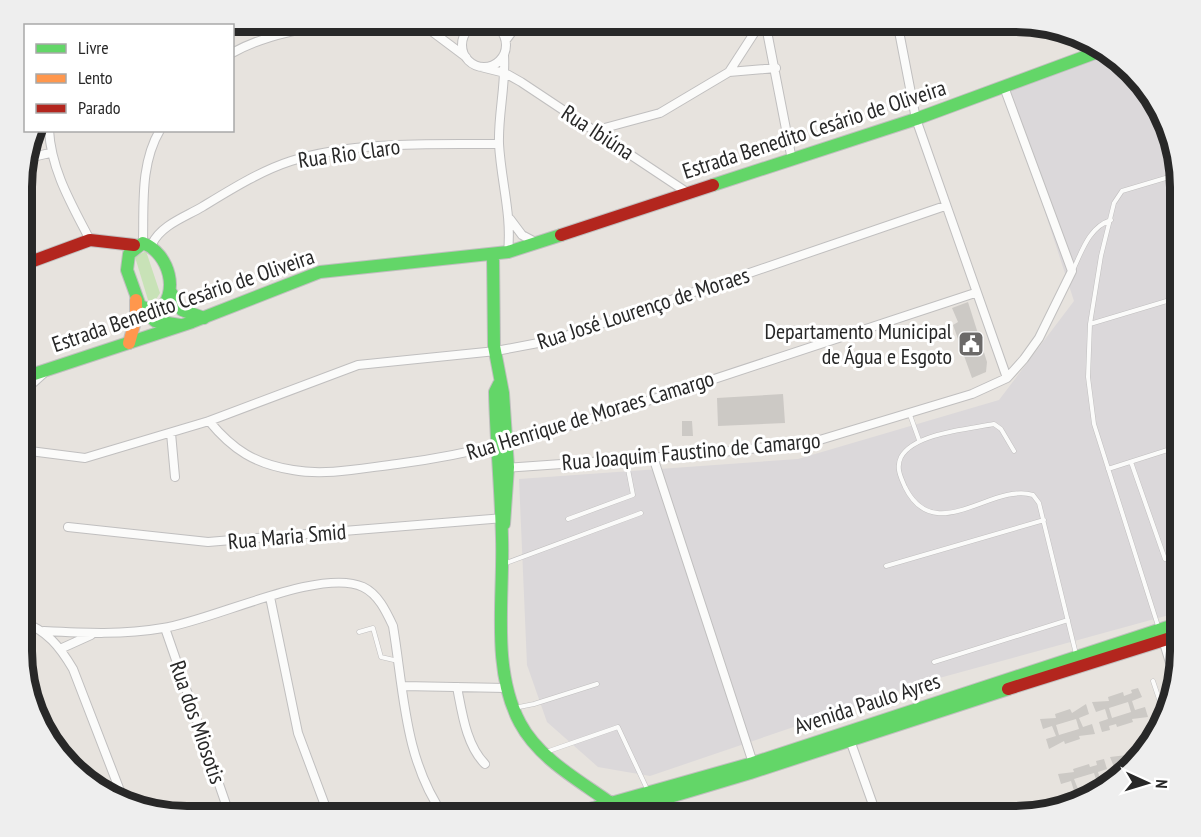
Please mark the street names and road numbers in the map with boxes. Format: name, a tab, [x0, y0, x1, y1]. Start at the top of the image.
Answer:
street label: Estrada Benedito Cesário de Oliveira	[679, 73, 949, 185]
street label: Rua Ibiúna	[556, 98, 640, 166]
street label: Rua Rio Claro	[296, 132, 402, 174]
street label: Estrada Benedito Cesário de Oliveira	[48, 242, 318, 358]
street label: Rua José Lourenço de Moraes	[533, 260, 753, 356]
street label: Rua Henrique de Moraes Camargo	[463, 364, 717, 466]
street label: Rua Joaquim Faustino de Camargo	[561, 426, 821, 476]
street label: Rua Maria Smid	[227, 517, 347, 555]
street label: Rua dos Miosotis	[164, 657, 232, 787]
street label: Avenida Paulo Ayres	[791, 666, 943, 740]

